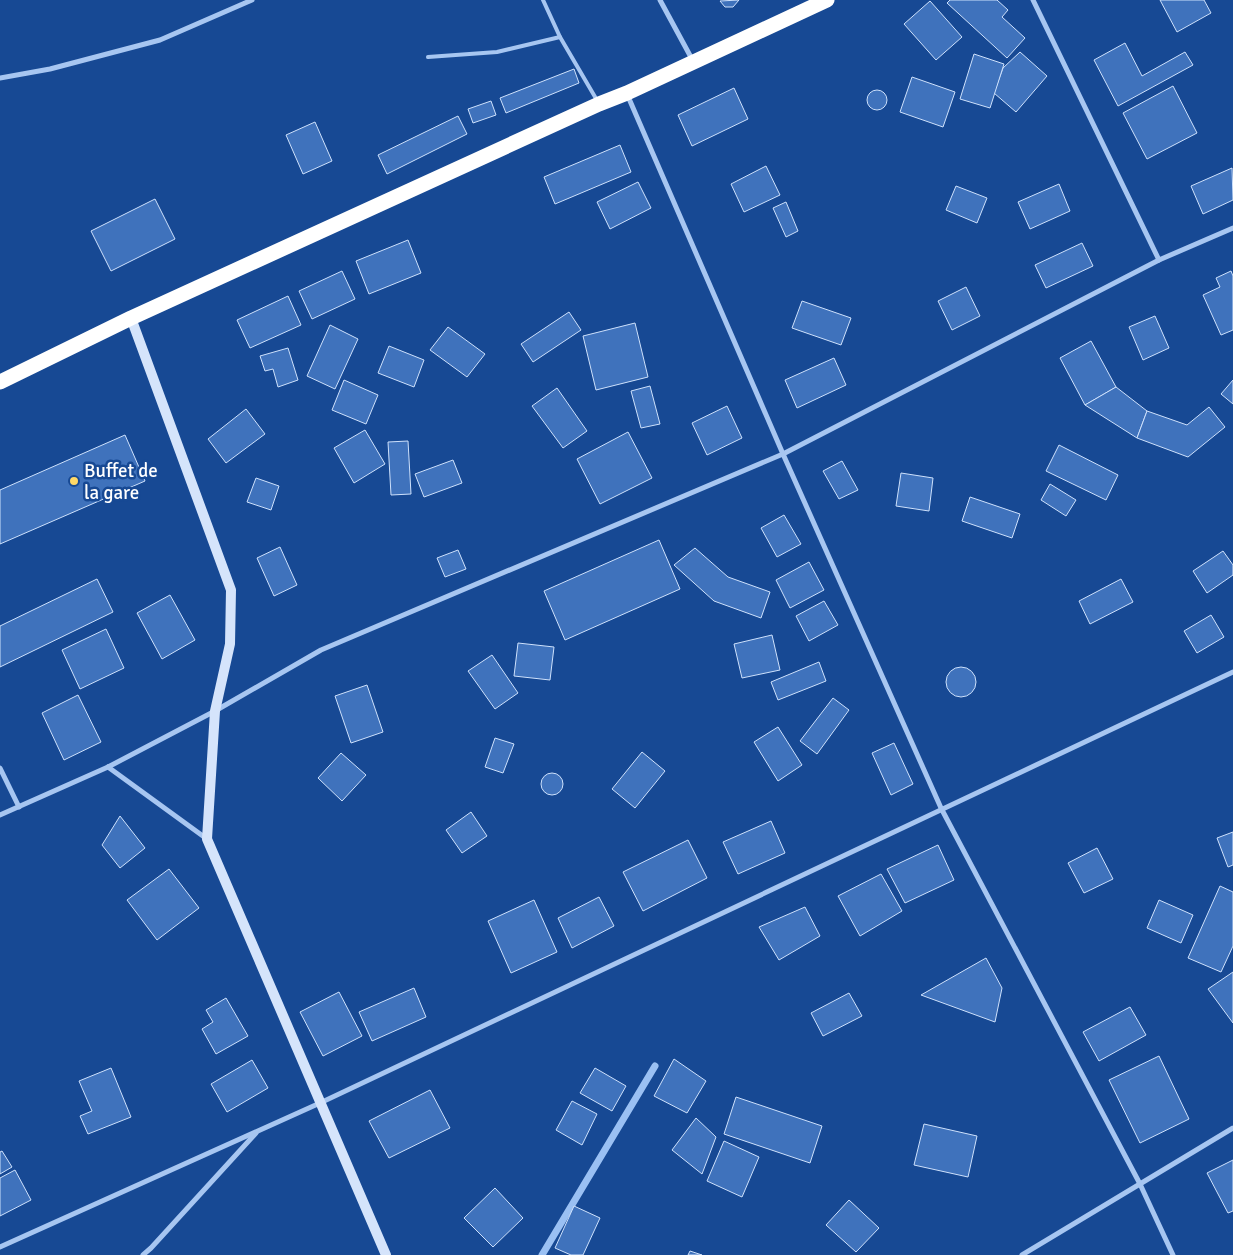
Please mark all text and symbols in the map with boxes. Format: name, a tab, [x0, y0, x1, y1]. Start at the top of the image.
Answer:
place label: Buffet de la gare	[84, 459, 158, 505]
marker: Buffet de la gare	[68, 475, 80, 487]

